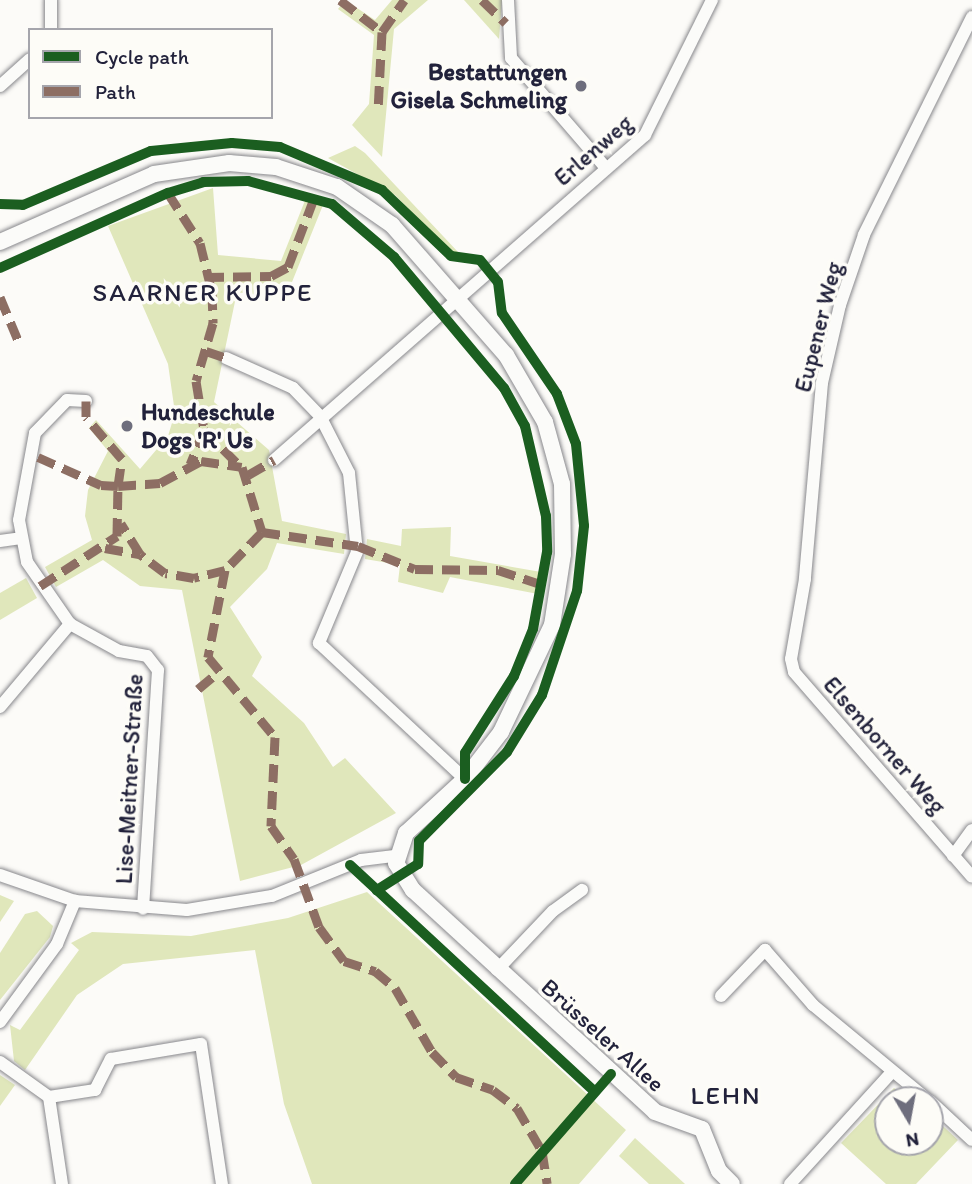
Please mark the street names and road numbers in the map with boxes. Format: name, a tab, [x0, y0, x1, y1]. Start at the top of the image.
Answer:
street label: Erlenweg	[548, 108, 638, 192]
street label: Eupener Weg	[788, 259, 848, 395]
street label: Elsenborner Weg	[817, 670, 953, 820]
street label: Lise-Meitner-Straße	[109, 673, 149, 885]
street label: Brüsseler Allee	[536, 972, 670, 1098]

